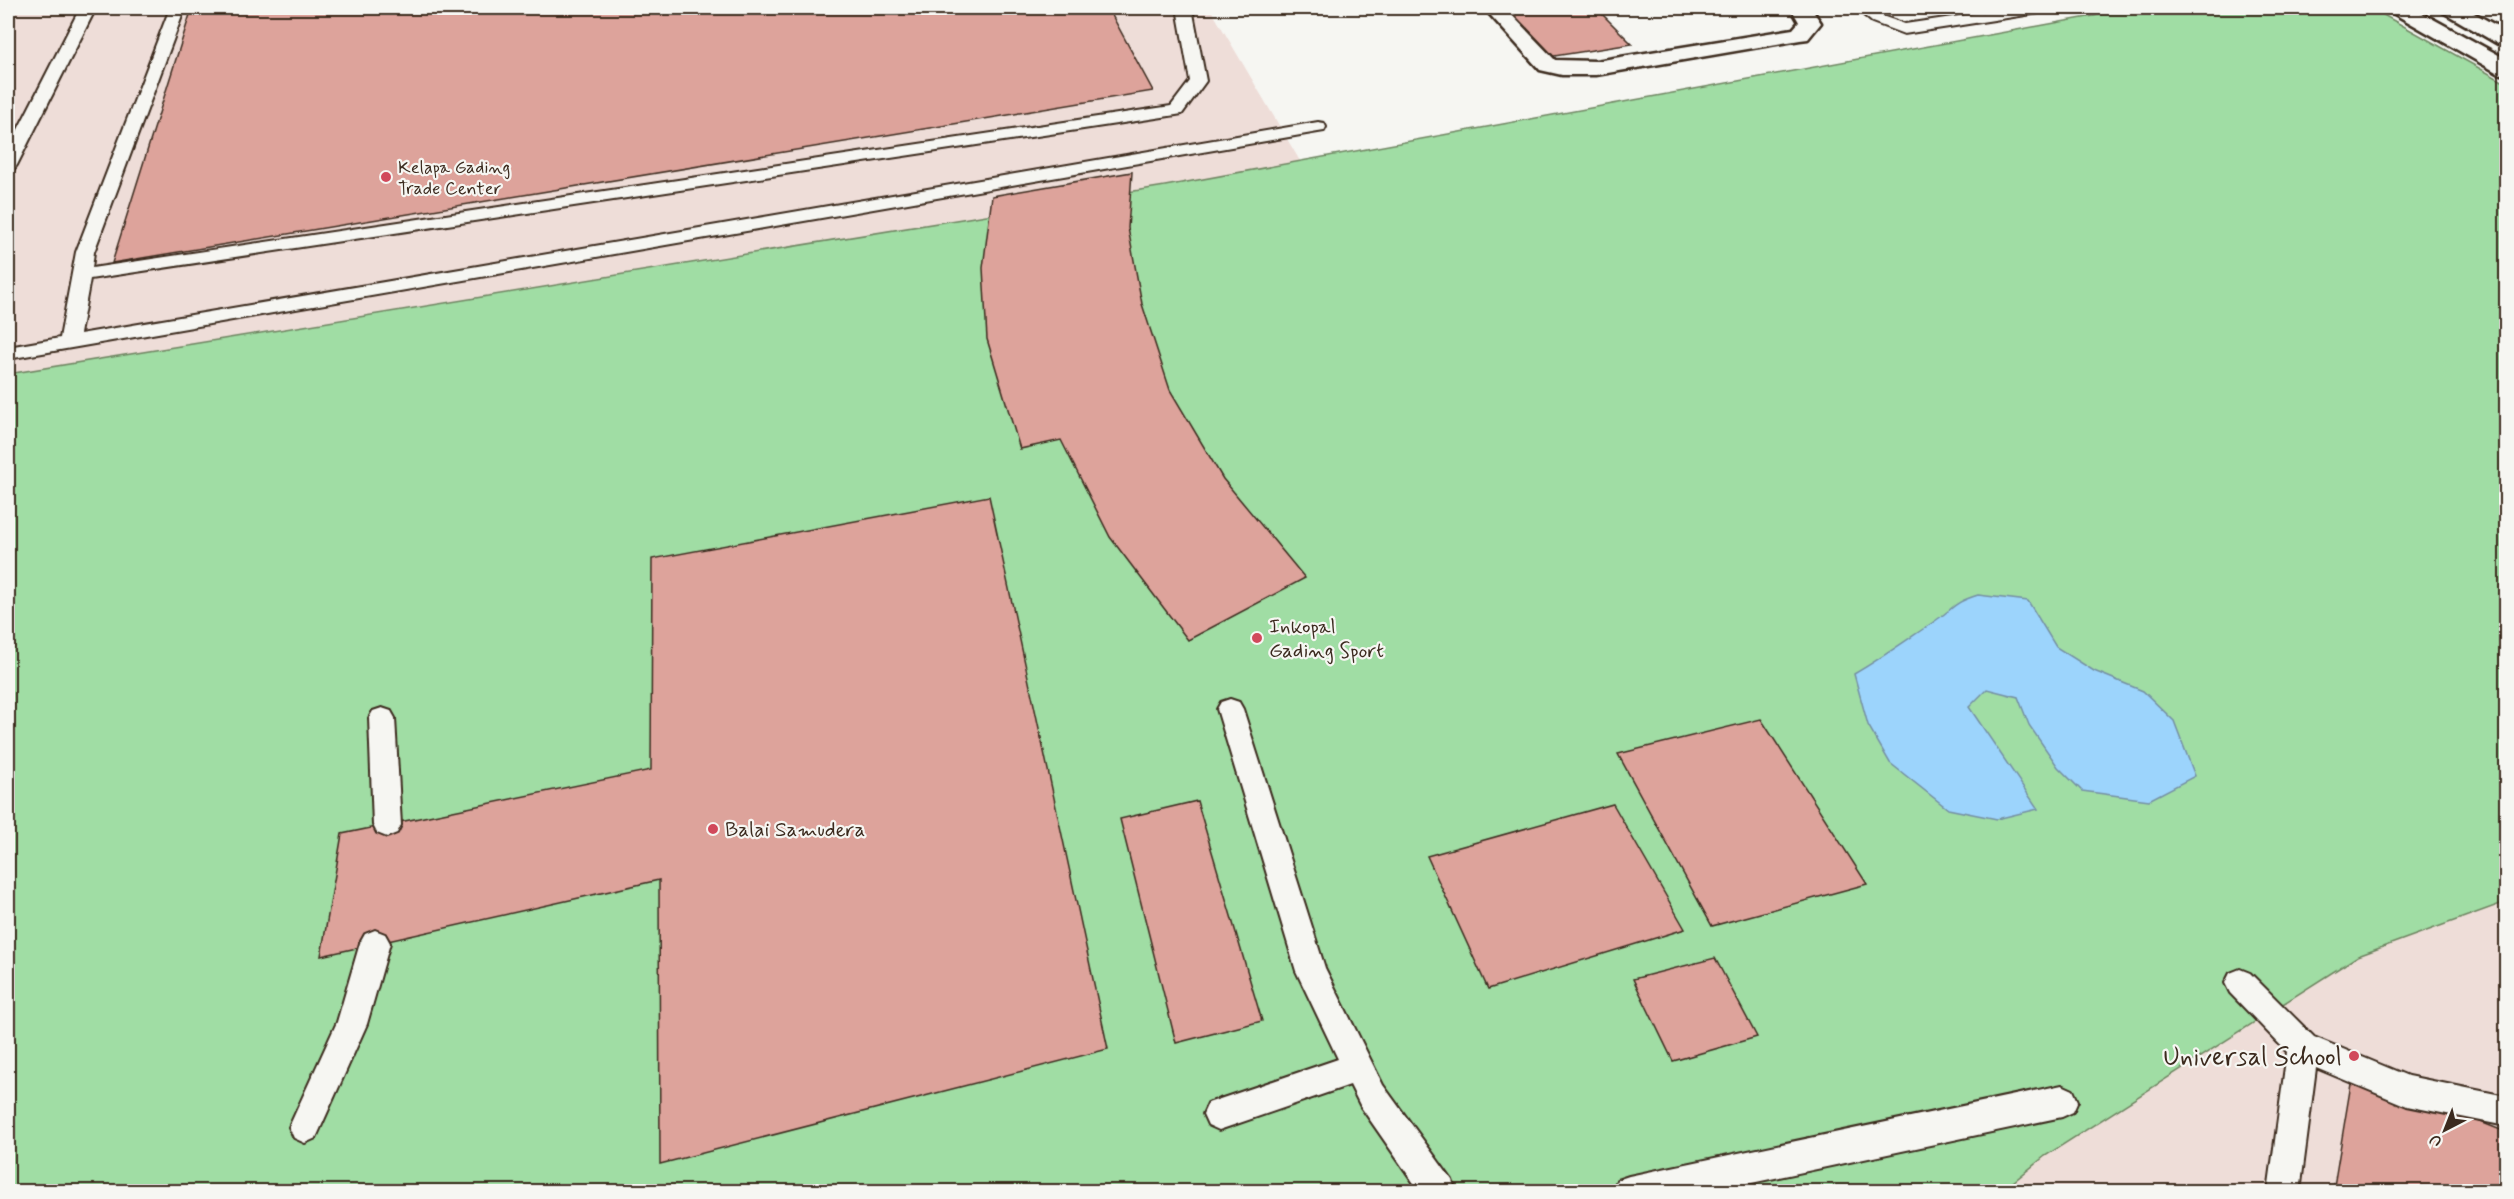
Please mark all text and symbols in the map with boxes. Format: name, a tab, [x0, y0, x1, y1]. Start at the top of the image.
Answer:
place label: Kelapa Gading Trade Center	[398, 156, 510, 201]
marker: Kelapa Gading Trade Center	[379, 170, 393, 184]
place label: Inkopal Gading Sport	[1269, 613, 1384, 665]
marker: Inkopal Gading Sport	[1250, 631, 1264, 645]
place label: Balai Samudera	[725, 816, 865, 844]
marker: Balai Samudera	[706, 822, 720, 836]
place label: Universal School	[2163, 1041, 2342, 1075]
marker: Universal School	[2347, 1049, 2361, 1063]
north arrow	[2415, 1100, 2475, 1160]
text: U	[2425, 1129, 2447, 1151]

